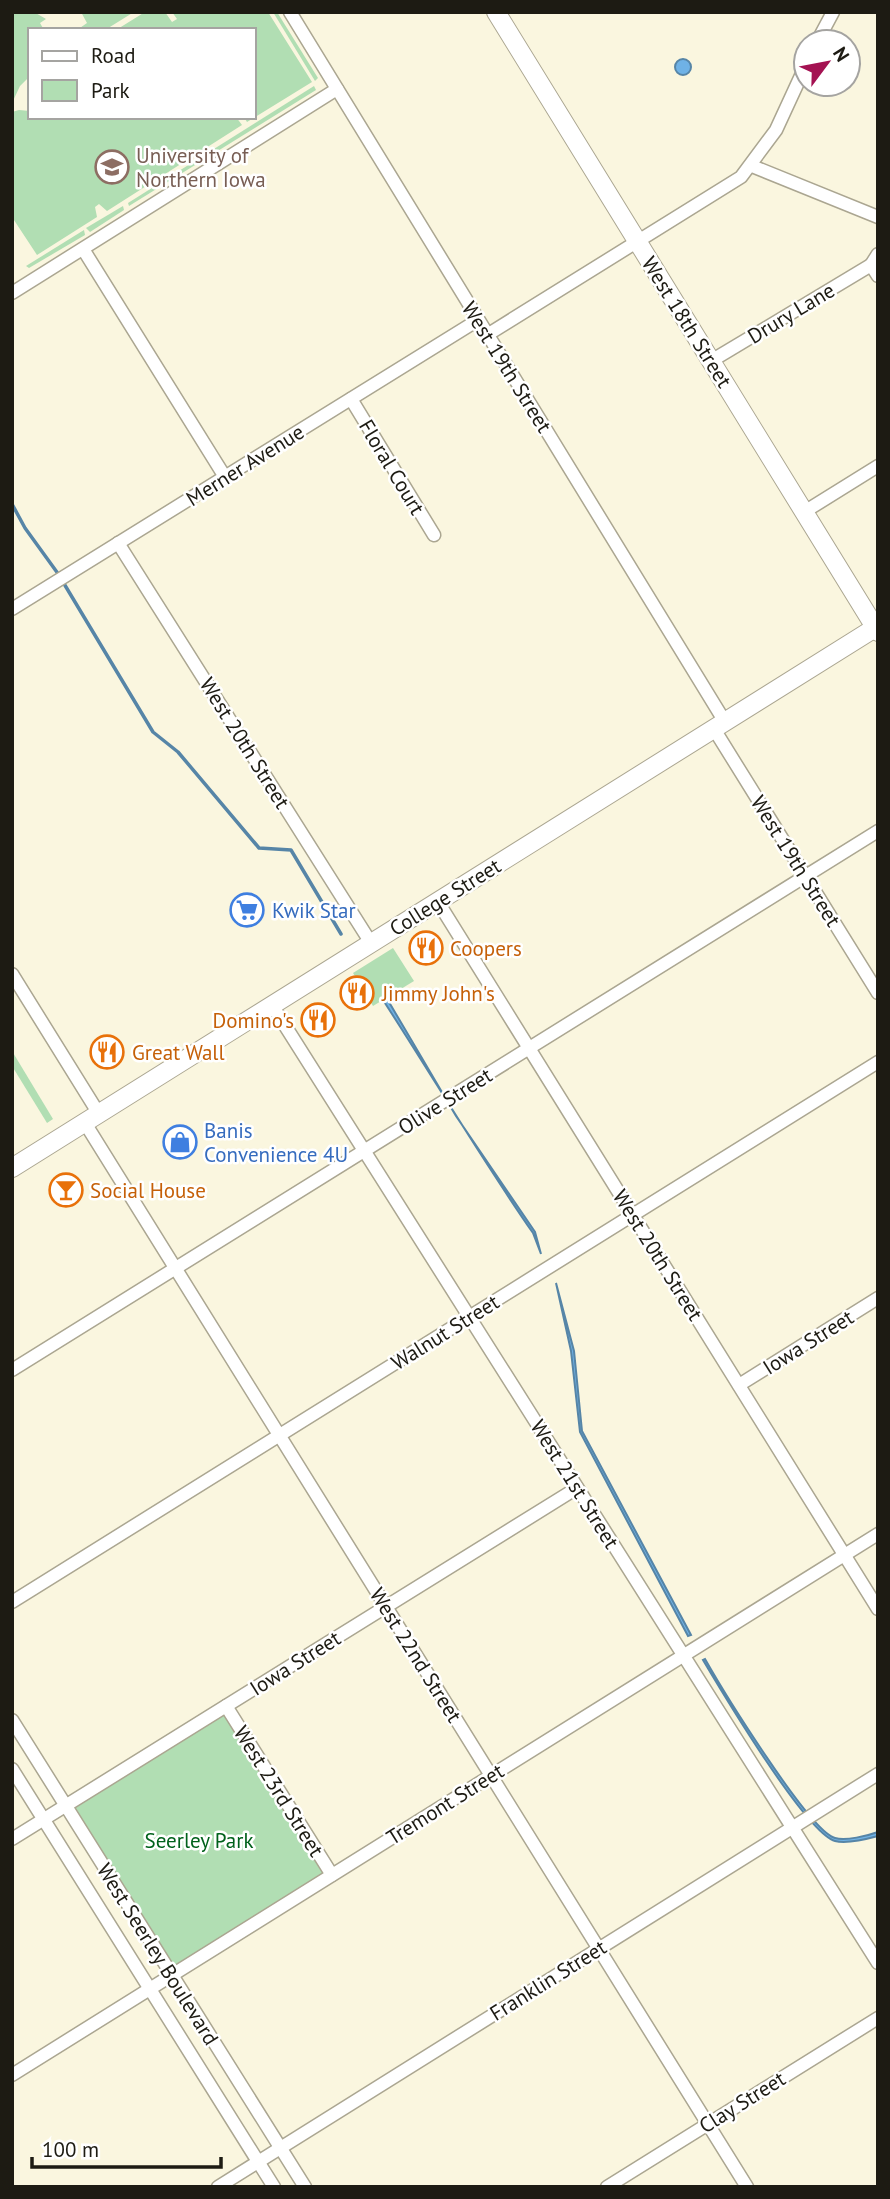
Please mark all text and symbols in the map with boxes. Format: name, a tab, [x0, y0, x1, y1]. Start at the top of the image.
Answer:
legend	[28, 28, 256, 119]
north arrow	[792, 28, 862, 98]
text: Road	[91, 42, 135, 69]
text: N	[828, 42, 855, 66]
text: Park	[91, 77, 130, 104]
place label: University of Northern Iowa	[136, 142, 266, 193]
school or university icon: University of Northern Iowa	[93, 148, 131, 186]
street label: West 18th Street	[636, 251, 738, 393]
street label: Drury Lane	[742, 276, 840, 350]
street label: West 19th Street	[456, 296, 558, 438]
street label: Floral Court	[353, 415, 431, 519]
street label: Merner Avenue	[181, 418, 309, 512]
street label: West 20th Street	[194, 672, 296, 814]
street label: West 19th Street	[745, 790, 847, 932]
street label: College Street	[384, 852, 506, 942]
supermarket icon: Kwik Star	[228, 891, 266, 929]
place label: Kwik Star	[272, 897, 356, 924]
restaurant icon: Coopers	[407, 929, 445, 967]
place label: Coopers	[450, 935, 522, 962]
restaurant icon: Jimmy John's	[338, 974, 376, 1012]
place label: Jimmy John's	[381, 980, 495, 1007]
restaurant icon: Domino's	[299, 1001, 337, 1039]
place label: Domino's	[213, 1007, 294, 1034]
restaurant icon: Great Wall	[88, 1033, 126, 1071]
place label: Great Wall	[132, 1039, 225, 1066]
street label: Olive Street	[393, 1061, 497, 1141]
place label: Banis Convenience 4U	[204, 1117, 348, 1168]
shop icon: Banis Convenience 4U	[161, 1123, 199, 1161]
bar icon: Social House	[47, 1171, 85, 1209]
place label: Social House	[90, 1177, 206, 1204]
street label: West 20th Street	[607, 1184, 709, 1326]
street label: Walnut Street	[386, 1288, 504, 1376]
street label: Iowa Street	[757, 1303, 859, 1381]
street label: West 21st Street	[525, 1415, 625, 1553]
street label: West 22nd Street	[364, 1583, 468, 1727]
street label: Iowa Street	[244, 1624, 346, 1702]
street label: West 23rd Street	[228, 1721, 330, 1861]
street label: Tremont Street	[381, 1757, 509, 1851]
park label: Seerley Park	[145, 1827, 254, 1854]
street label: West Seerley Boulevard	[91, 1858, 225, 2050]
street label: Franklin Street	[485, 1933, 611, 2027]
street label: Clay Street	[694, 2065, 790, 2139]
scale bar	[32, 2126, 220, 2170]
text: 100 m	[42, 2136, 99, 2163]

